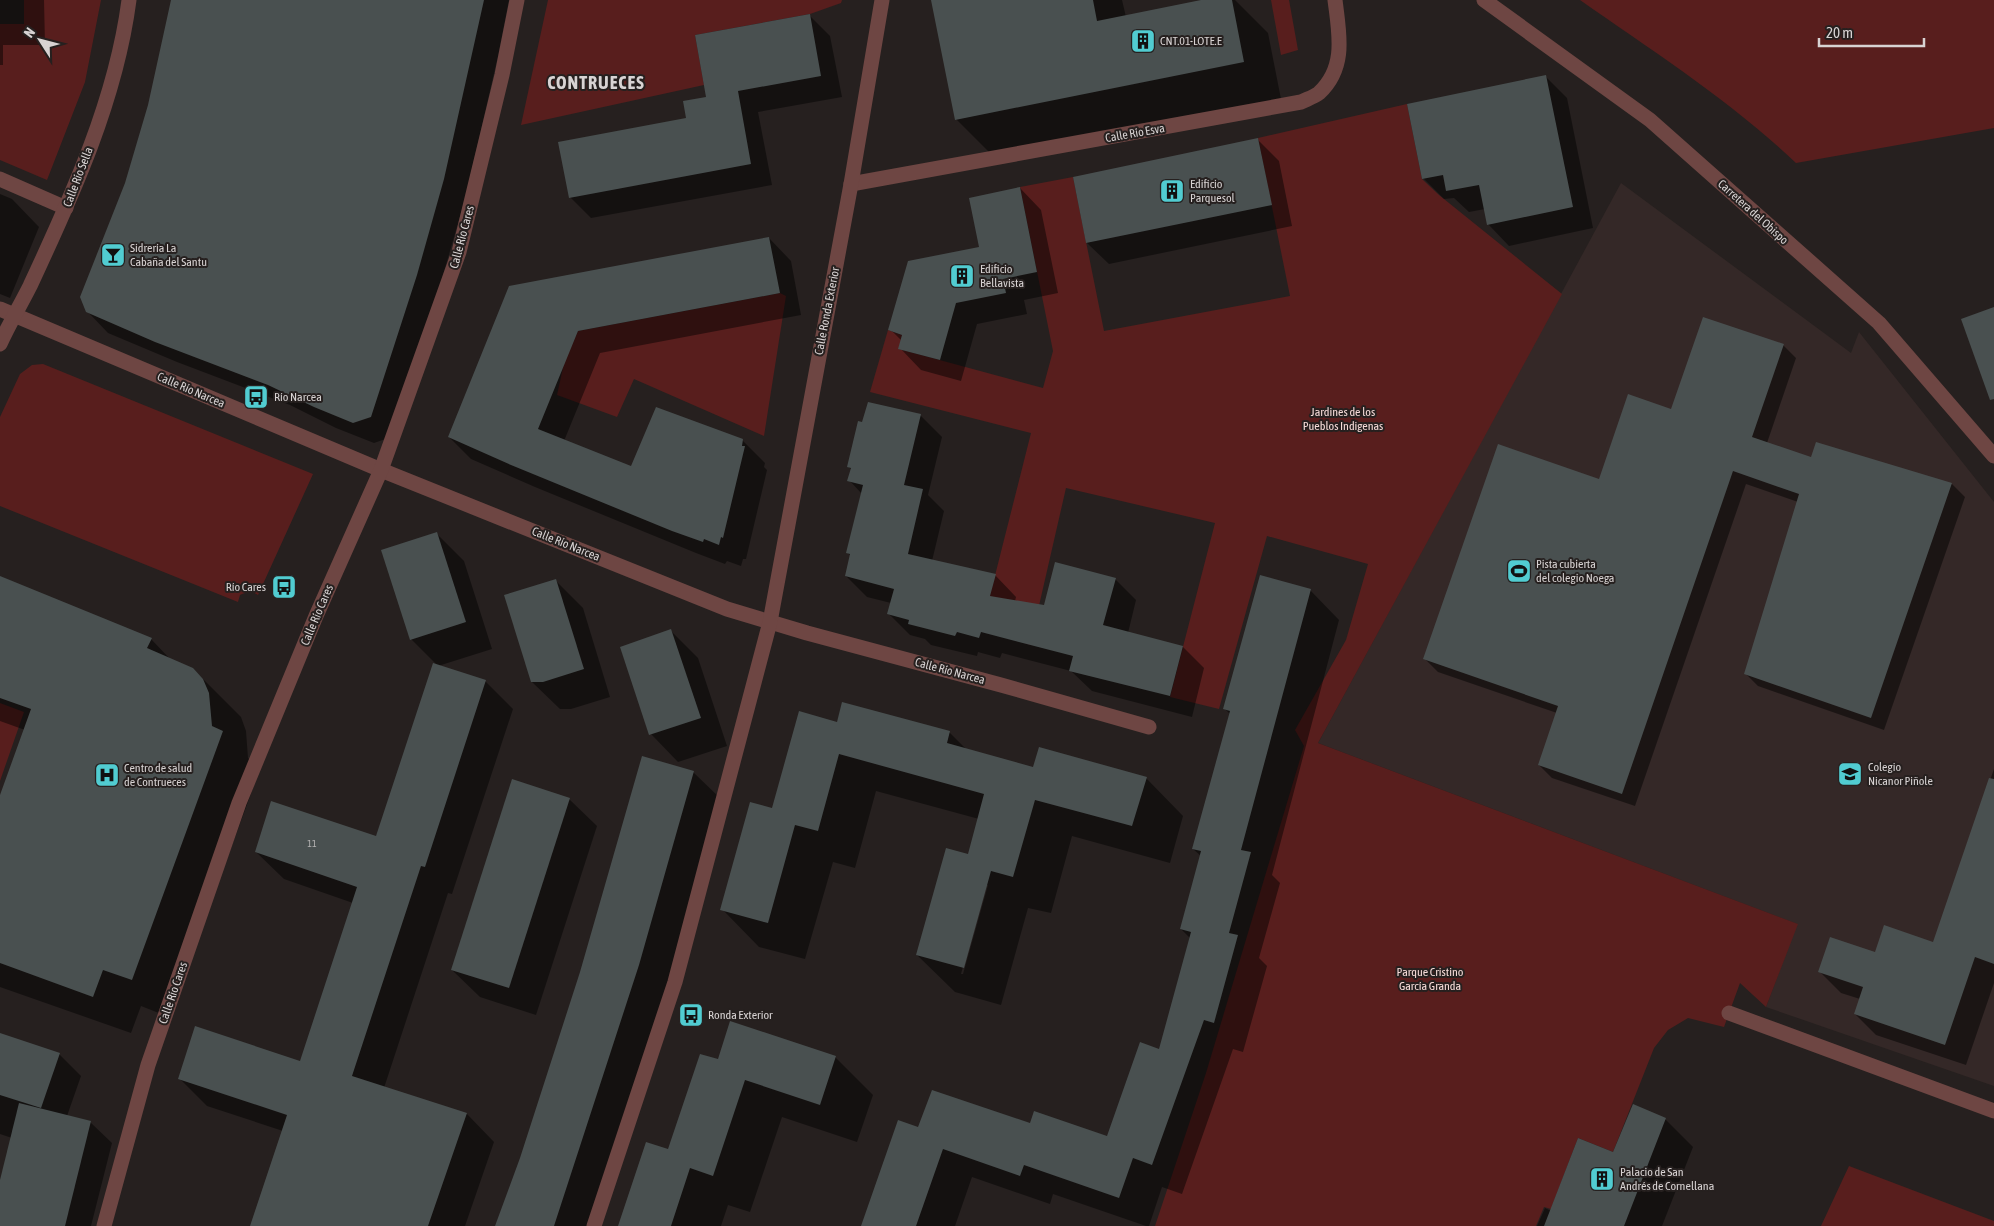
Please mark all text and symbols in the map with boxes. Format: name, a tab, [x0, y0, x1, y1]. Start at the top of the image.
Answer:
north arrow	[15, 15, 65, 65]
scale bar	[1819, 15, 1924, 47]
text: N	[21, 24, 38, 40]
text: 20 m	[1826, 24, 1853, 41]
building icon: CNT.01-LOTE.E	[1130, 28, 1156, 54]
place label: CNT.01-LOTE.E	[1160, 34, 1222, 48]
district label: CONTRUECES	[547, 72, 645, 93]
street label: Calle Río Esva	[1104, 121, 1166, 145]
street label: Calle Río Sella	[60, 145, 96, 209]
place label: Edificio Parquesol	[1190, 177, 1236, 205]
street label: Carretera del Obispo	[1715, 177, 1791, 247]
building icon: Edificio Parquesol	[1159, 178, 1185, 204]
street label: Calle Río Cares	[447, 204, 477, 270]
place label: Sidrería La Cabaña del Santu	[130, 241, 207, 269]
bar icon: Sidrería La Cabaña del Santu	[100, 242, 126, 268]
place label: Edificio Bellavista	[980, 262, 1024, 290]
building icon: Edificio Bellavista	[949, 263, 975, 289]
street label: Calle Ronda Exterior	[812, 266, 842, 356]
street label: Calle Río Narcea	[155, 369, 227, 411]
bus stop icon: Río Narcea	[243, 384, 269, 410]
place label: Río Narcea	[274, 390, 322, 404]
park label: Jardines de los Pueblos Indigenas	[1303, 405, 1383, 433]
street label: Calle Río Narcea	[530, 524, 602, 564]
place label: Pista cubierta del colegio Noega	[1536, 557, 1614, 585]
sports icon: Pista cubierta del colegio Noega	[1506, 558, 1532, 584]
bus stop icon: Río Cares	[271, 574, 297, 600]
place label: Río Cares	[226, 580, 266, 594]
street label: Calle Río Cares	[298, 583, 336, 647]
street label: Calle Río Narcea	[913, 655, 987, 687]
place label: Colegio Nicanor Piñole	[1868, 760, 1933, 788]
place label: Centro de salud de Contrueces	[124, 761, 192, 789]
school or university icon: Colegio Nicanor Piñole	[1837, 761, 1863, 787]
hospital icon: Centro de salud de Contrueces	[94, 762, 120, 788]
house number: 11	[307, 838, 317, 849]
street label: Calle Río Cares	[156, 960, 190, 1026]
park label: Parque Cristino García Granda	[1397, 965, 1464, 993]
bus stop icon: Ronda Exterior	[678, 1002, 704, 1028]
place label: Ronda Exterior	[708, 1008, 773, 1022]
place label: Palacio de San Andrés de Cornellana	[1620, 1165, 1714, 1193]
building icon: Palacio de San Andrés de Cornellana	[1589, 1166, 1615, 1192]

